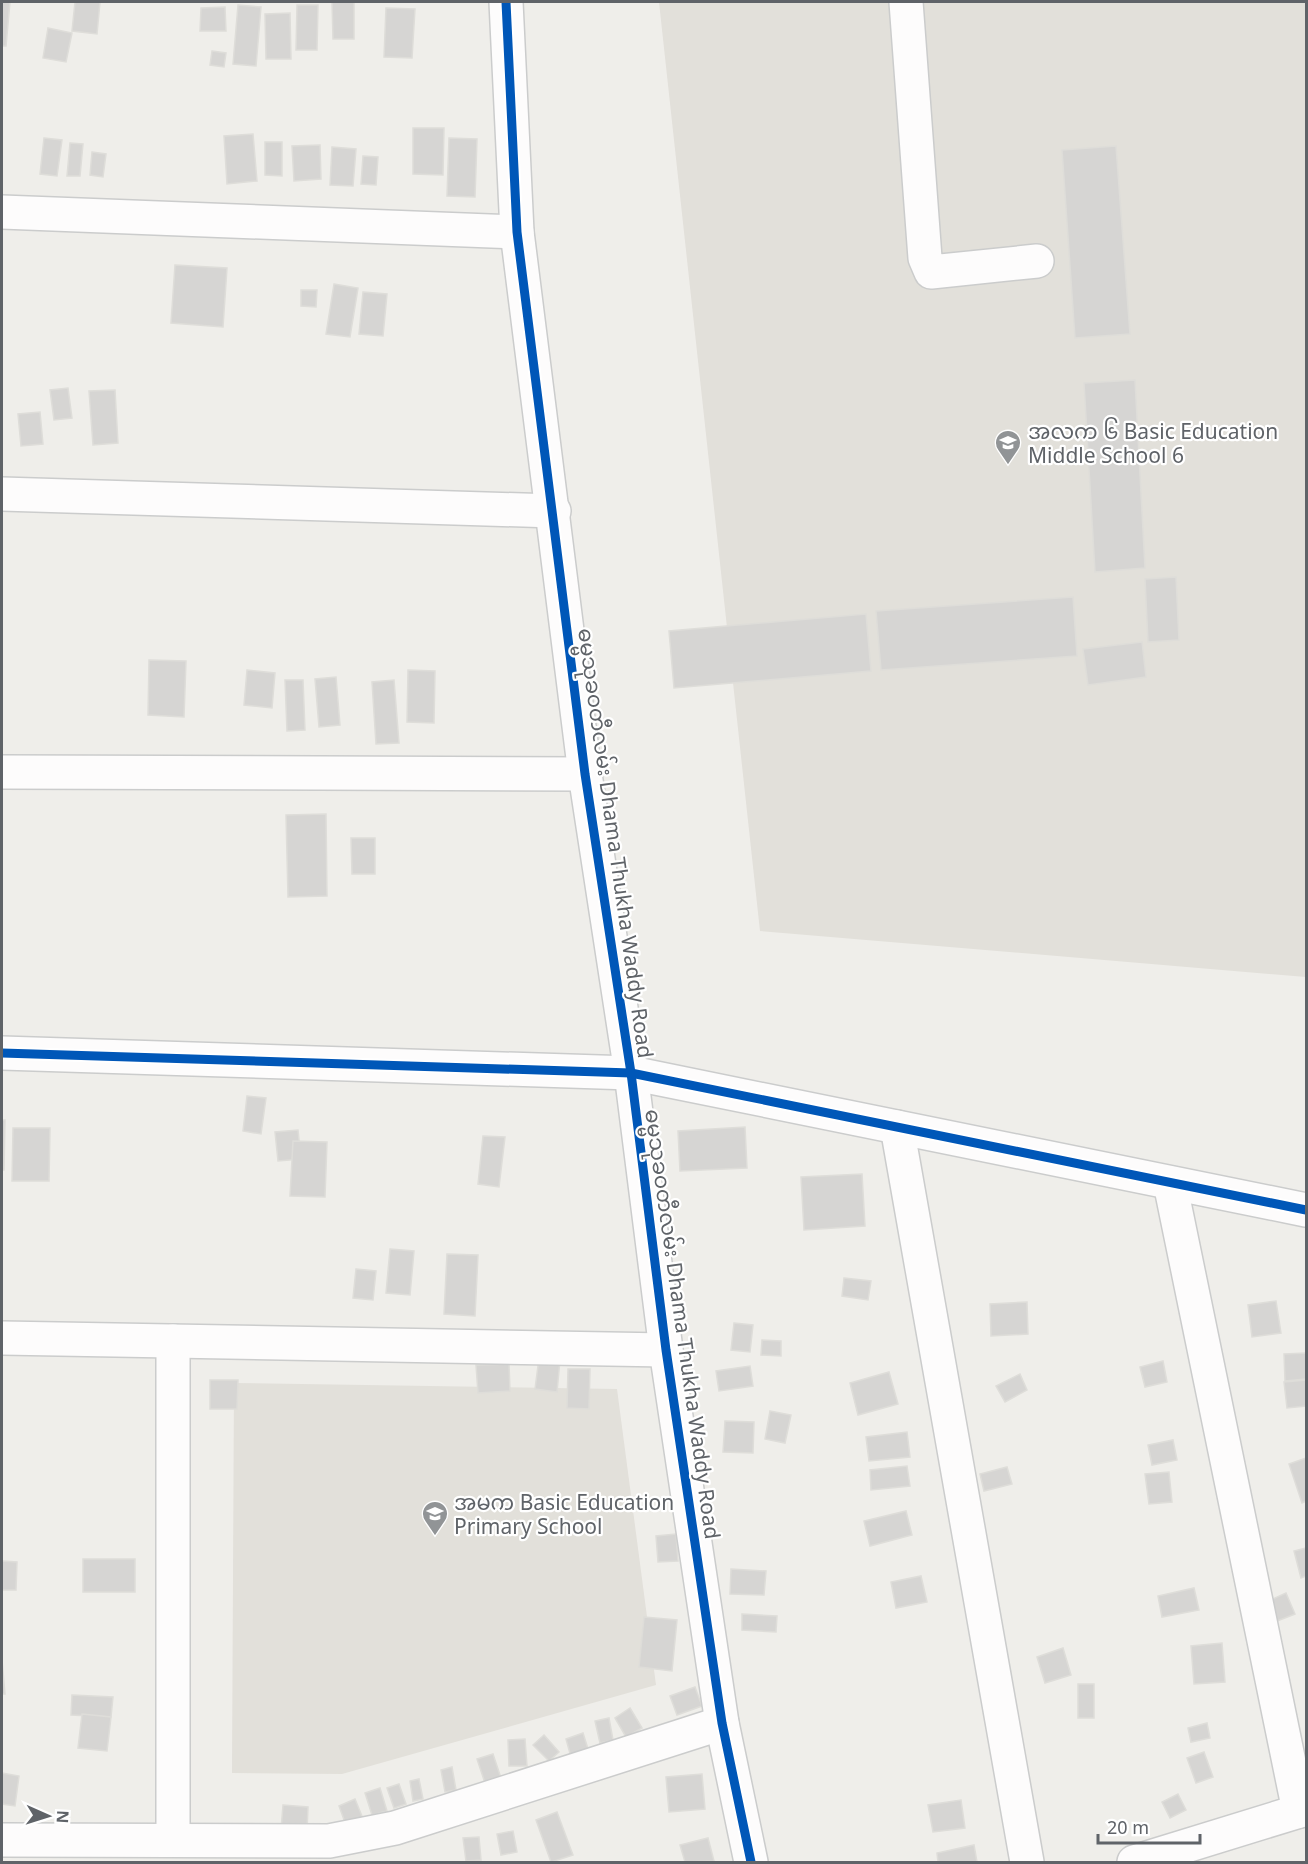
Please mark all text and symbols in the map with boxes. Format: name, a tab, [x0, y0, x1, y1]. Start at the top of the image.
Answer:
place label: အလက ၆ Basic Education Middle School 6	[1028, 417, 1278, 469]
school or university icon: အလက ၆ Basic Education Middle School 6	[993, 428, 1023, 466]
street label: ဓမ္မသုခဝတီလမ်း Dhama Thukha Waddy Road	[567, 626, 661, 1060]
street label: ဓမ္မသုခဝတီလမ်း Dhama Thukha Waddy Road	[634, 1107, 728, 1541]
place label: အမက Basic Education Primary School	[454, 1488, 674, 1540]
school or university icon: အမက Basic Education Primary School	[420, 1499, 450, 1537]
north arrow	[18, 1786, 78, 1846]
scale bar	[1098, 1807, 1200, 1845]
text: N	[52, 1810, 74, 1824]
text: 20 m	[1107, 1815, 1149, 1839]

